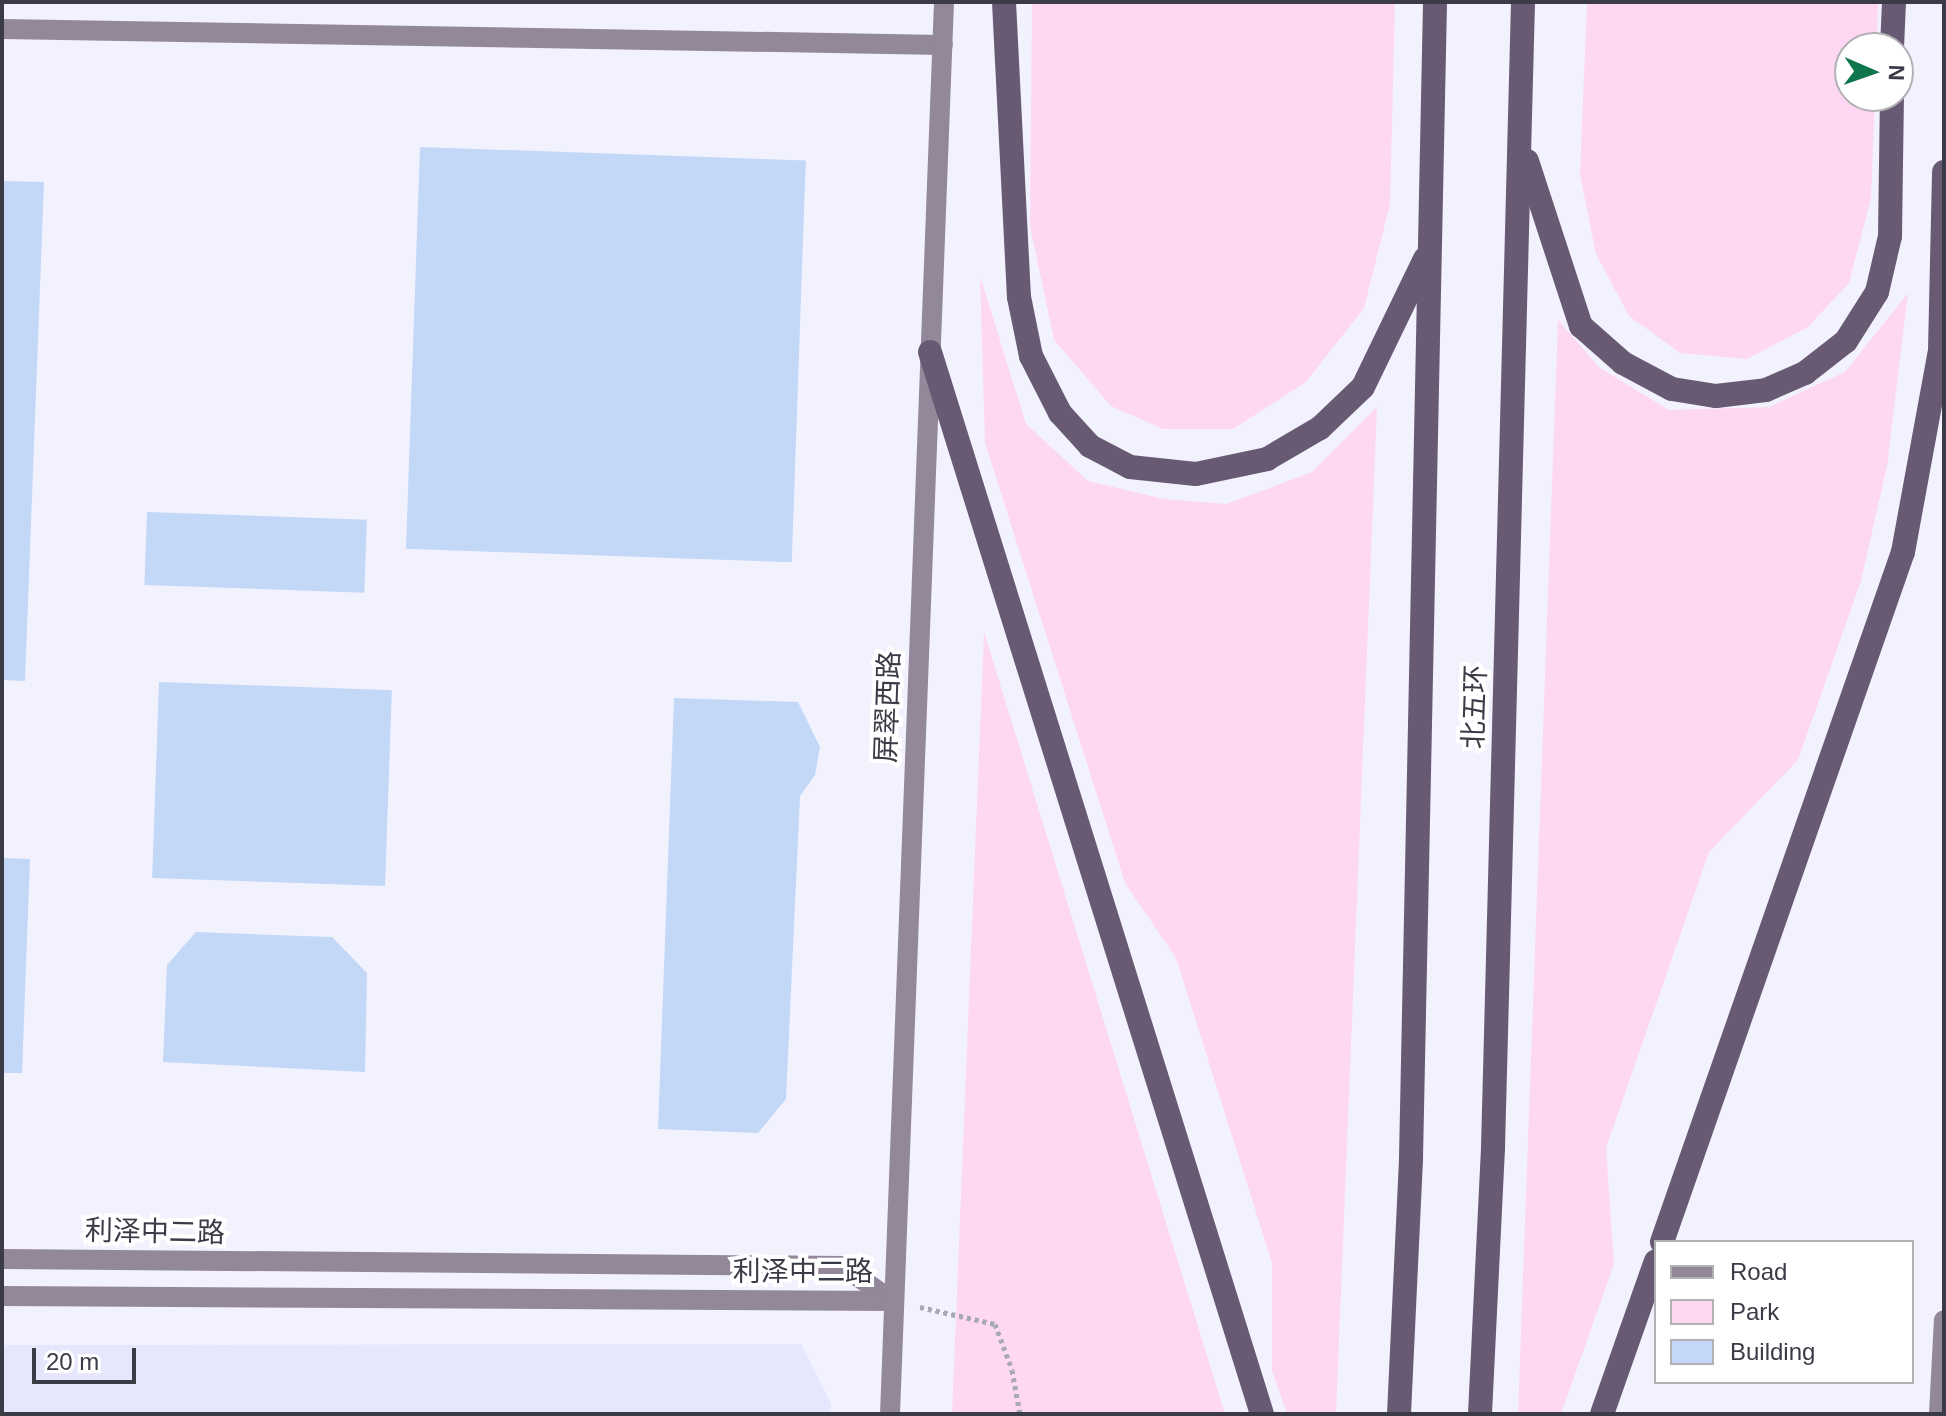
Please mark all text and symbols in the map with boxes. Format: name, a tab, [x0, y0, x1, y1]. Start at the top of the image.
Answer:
north arrow	[1834, 32, 1914, 112]
text: N	[1884, 64, 1909, 81]
street label: 屏翠西路	[869, 650, 907, 764]
street label: 北五环	[1457, 664, 1493, 750]
street label: 利泽中二路	[85, 1214, 225, 1250]
legend	[1654, 1240, 1914, 1384]
street label: 利泽中二路	[733, 1255, 873, 1289]
text: Road	[1730, 1258, 1787, 1285]
text: Park	[1730, 1298, 1779, 1325]
scale bar	[36, 1332, 140, 1382]
text: Building	[1730, 1338, 1815, 1365]
text: 20 m	[46, 1348, 99, 1375]

